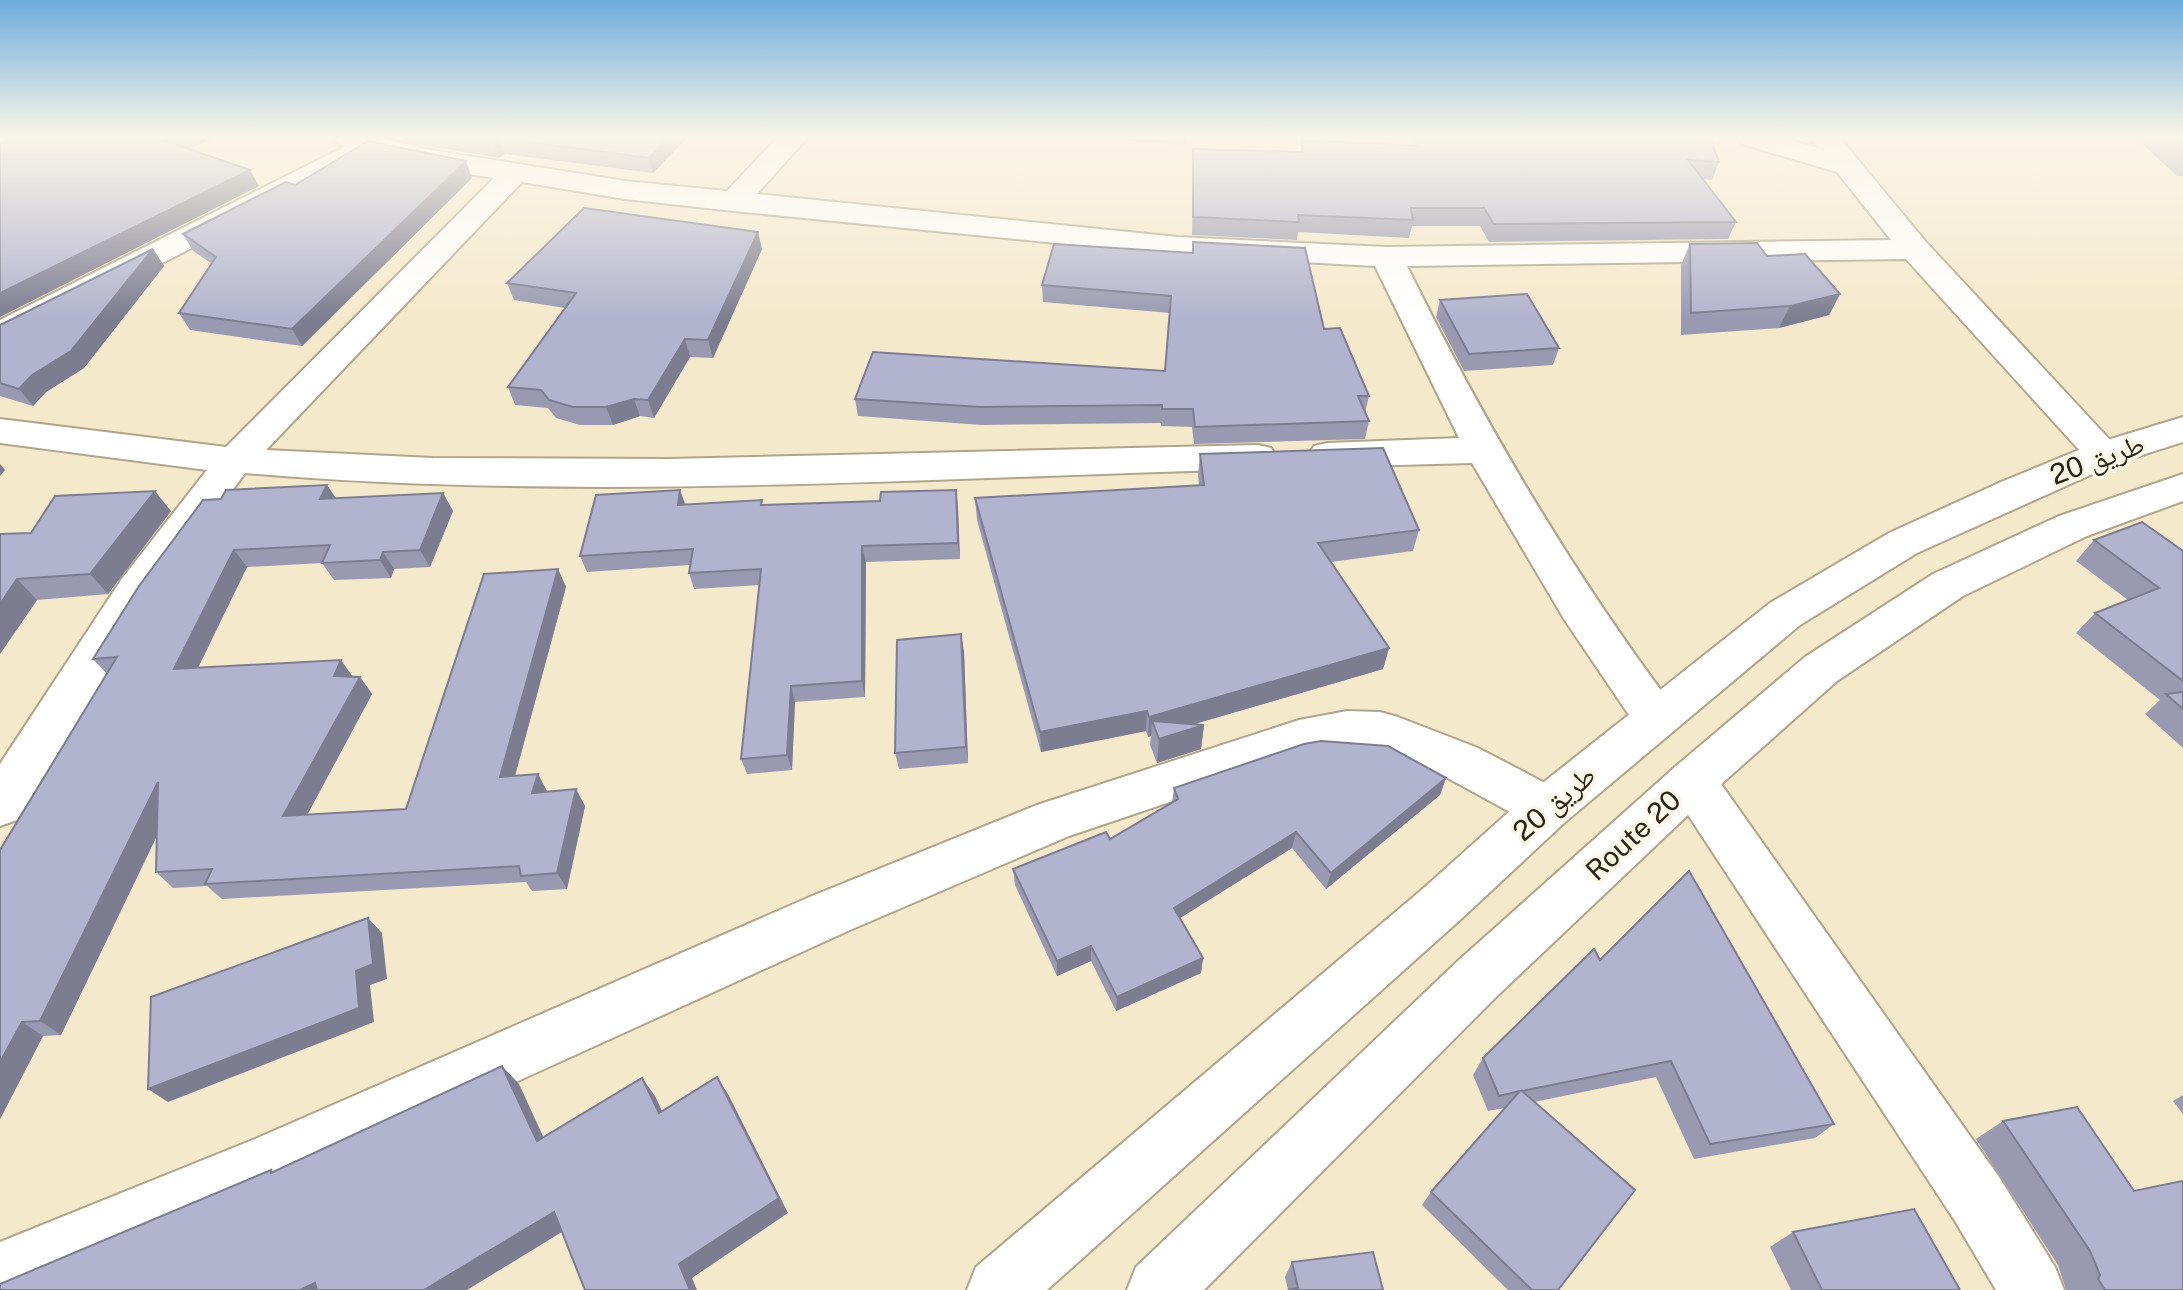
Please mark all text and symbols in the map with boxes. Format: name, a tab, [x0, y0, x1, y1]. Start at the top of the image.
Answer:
street label: طريق 20	[2045, 426, 2149, 493]
street label: طريق 20	[1506, 758, 1603, 849]
street label: Route 20	[1578, 783, 1687, 887]

